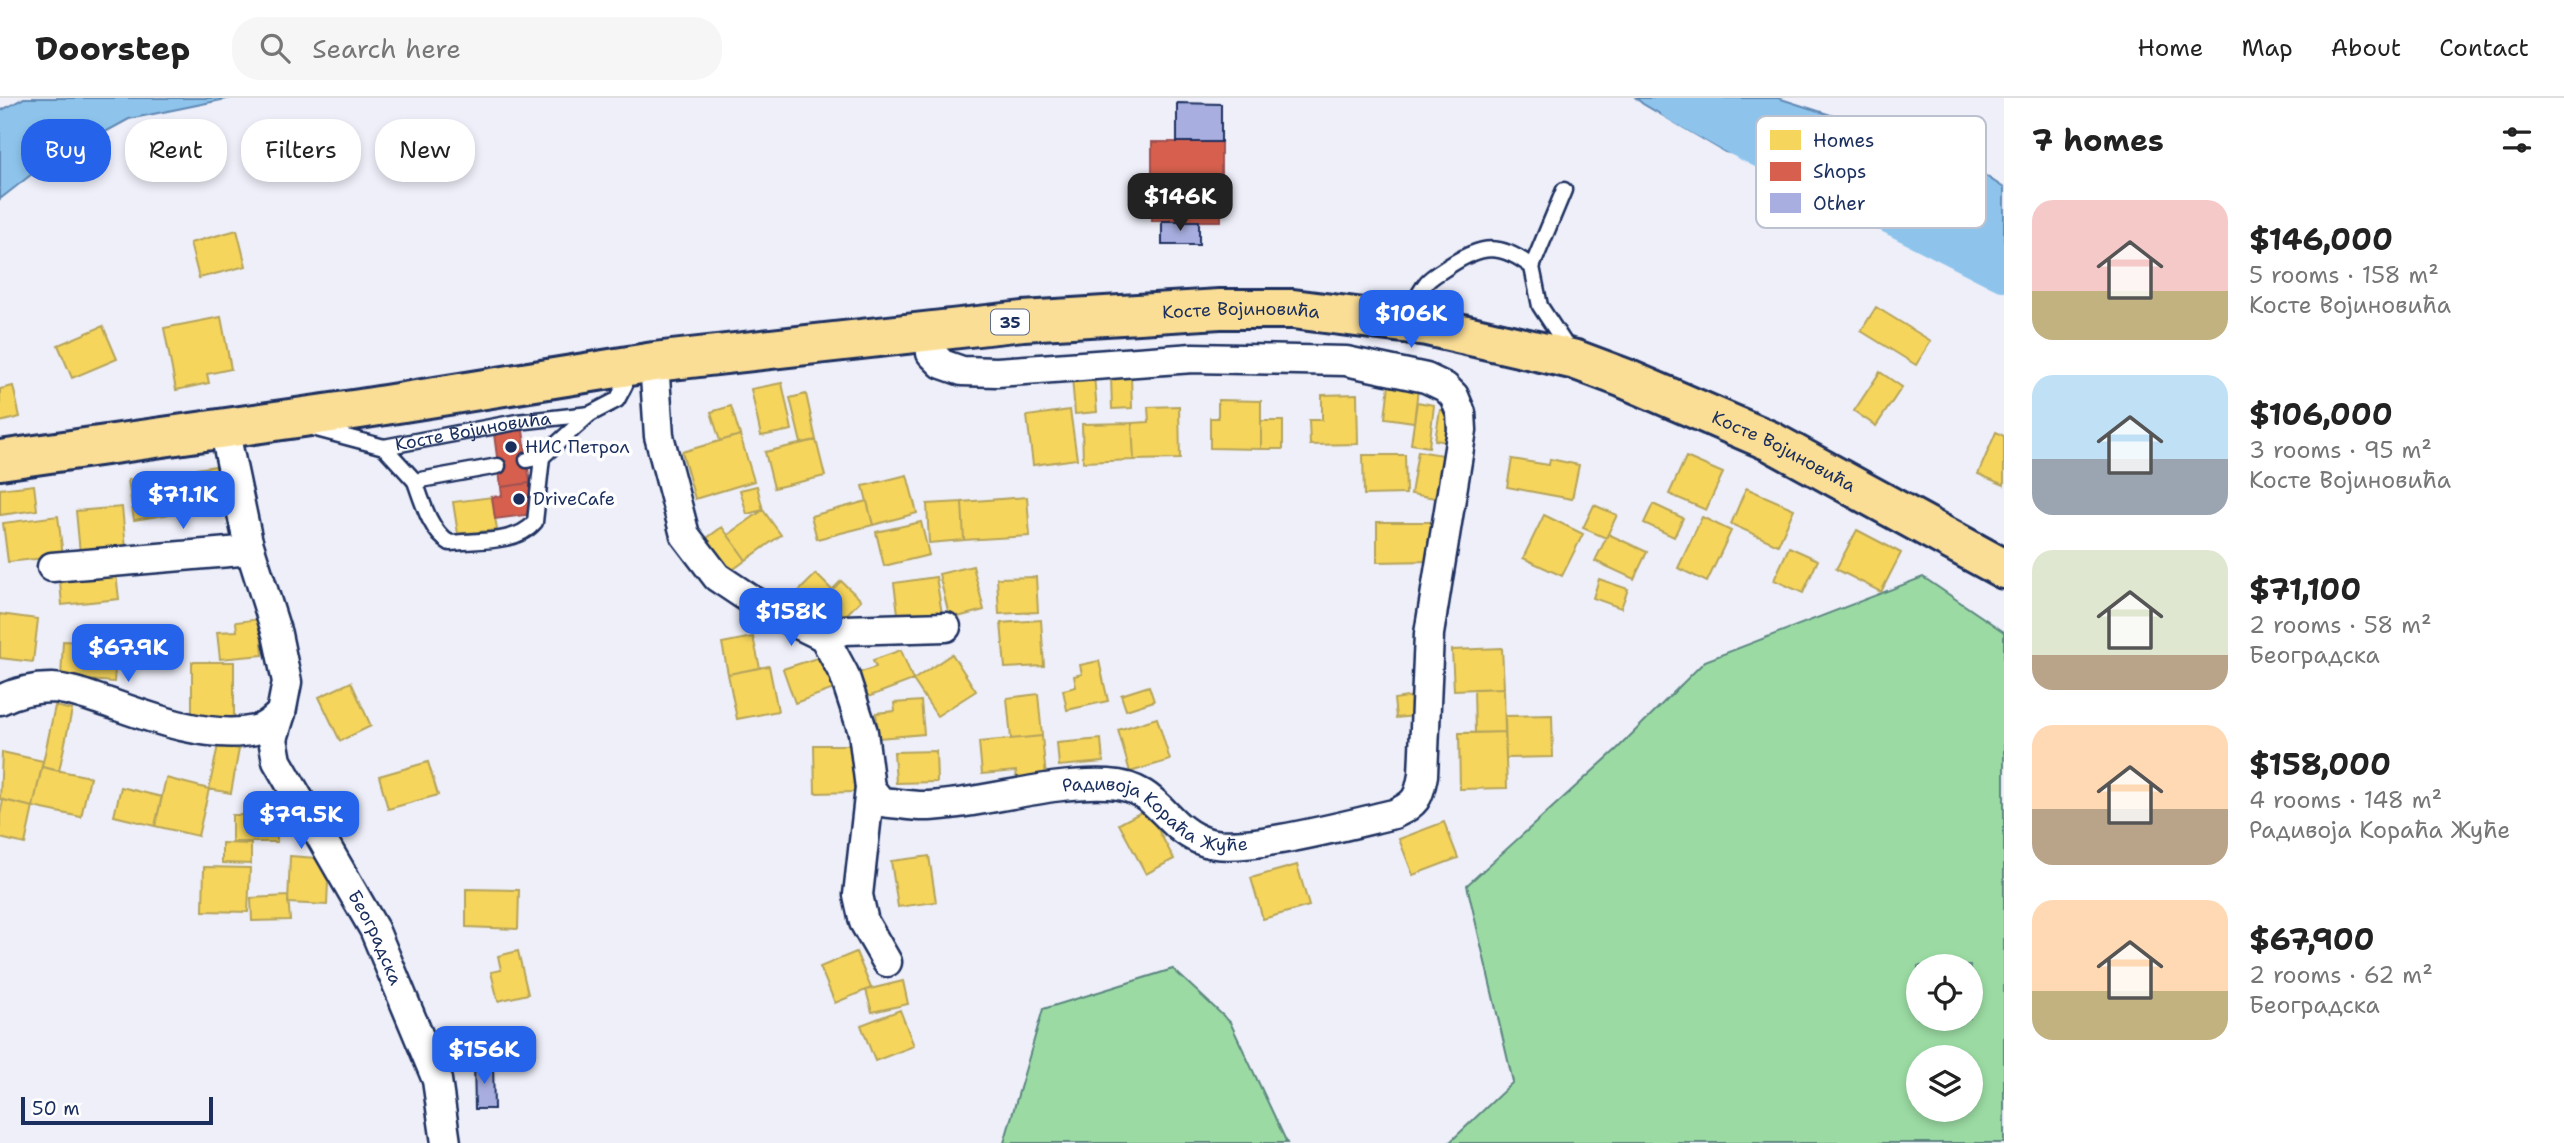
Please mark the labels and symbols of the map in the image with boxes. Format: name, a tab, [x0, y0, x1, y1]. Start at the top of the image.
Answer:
legend	[1756, 116, 1986, 228]
text: Homes	[1813, 128, 1874, 153]
text: Shops	[1813, 159, 1867, 184]
pin: $146K	[1131, 174, 1229, 233]
text: Other	[1813, 191, 1866, 216]
pin: $106K	[1362, 290, 1460, 350]
street label: Косте Војиновића	[1161, 297, 1321, 325]
road number: 35	[991, 310, 1029, 334]
street label: Косте Војиновића	[1708, 405, 1860, 498]
street label: Косте Војиновића	[393, 406, 552, 457]
place label: НИС Петрол	[525, 435, 630, 459]
marker: НИС Петрол	[503, 439, 519, 455]
pin: $71.1K	[126, 472, 240, 531]
place label: DriveCafe	[533, 487, 615, 511]
marker: DriveCafe	[511, 491, 527, 507]
pin: $158K	[742, 588, 840, 648]
pin: $67.9K	[71, 624, 185, 684]
street label: Радивоја Кораћа Жуће	[1061, 772, 1249, 857]
pin: $79.5K	[244, 792, 358, 851]
street label: Београдска	[342, 886, 408, 989]
pin: $156K	[435, 1026, 533, 1086]
scale bar	[21, 1094, 214, 1126]

